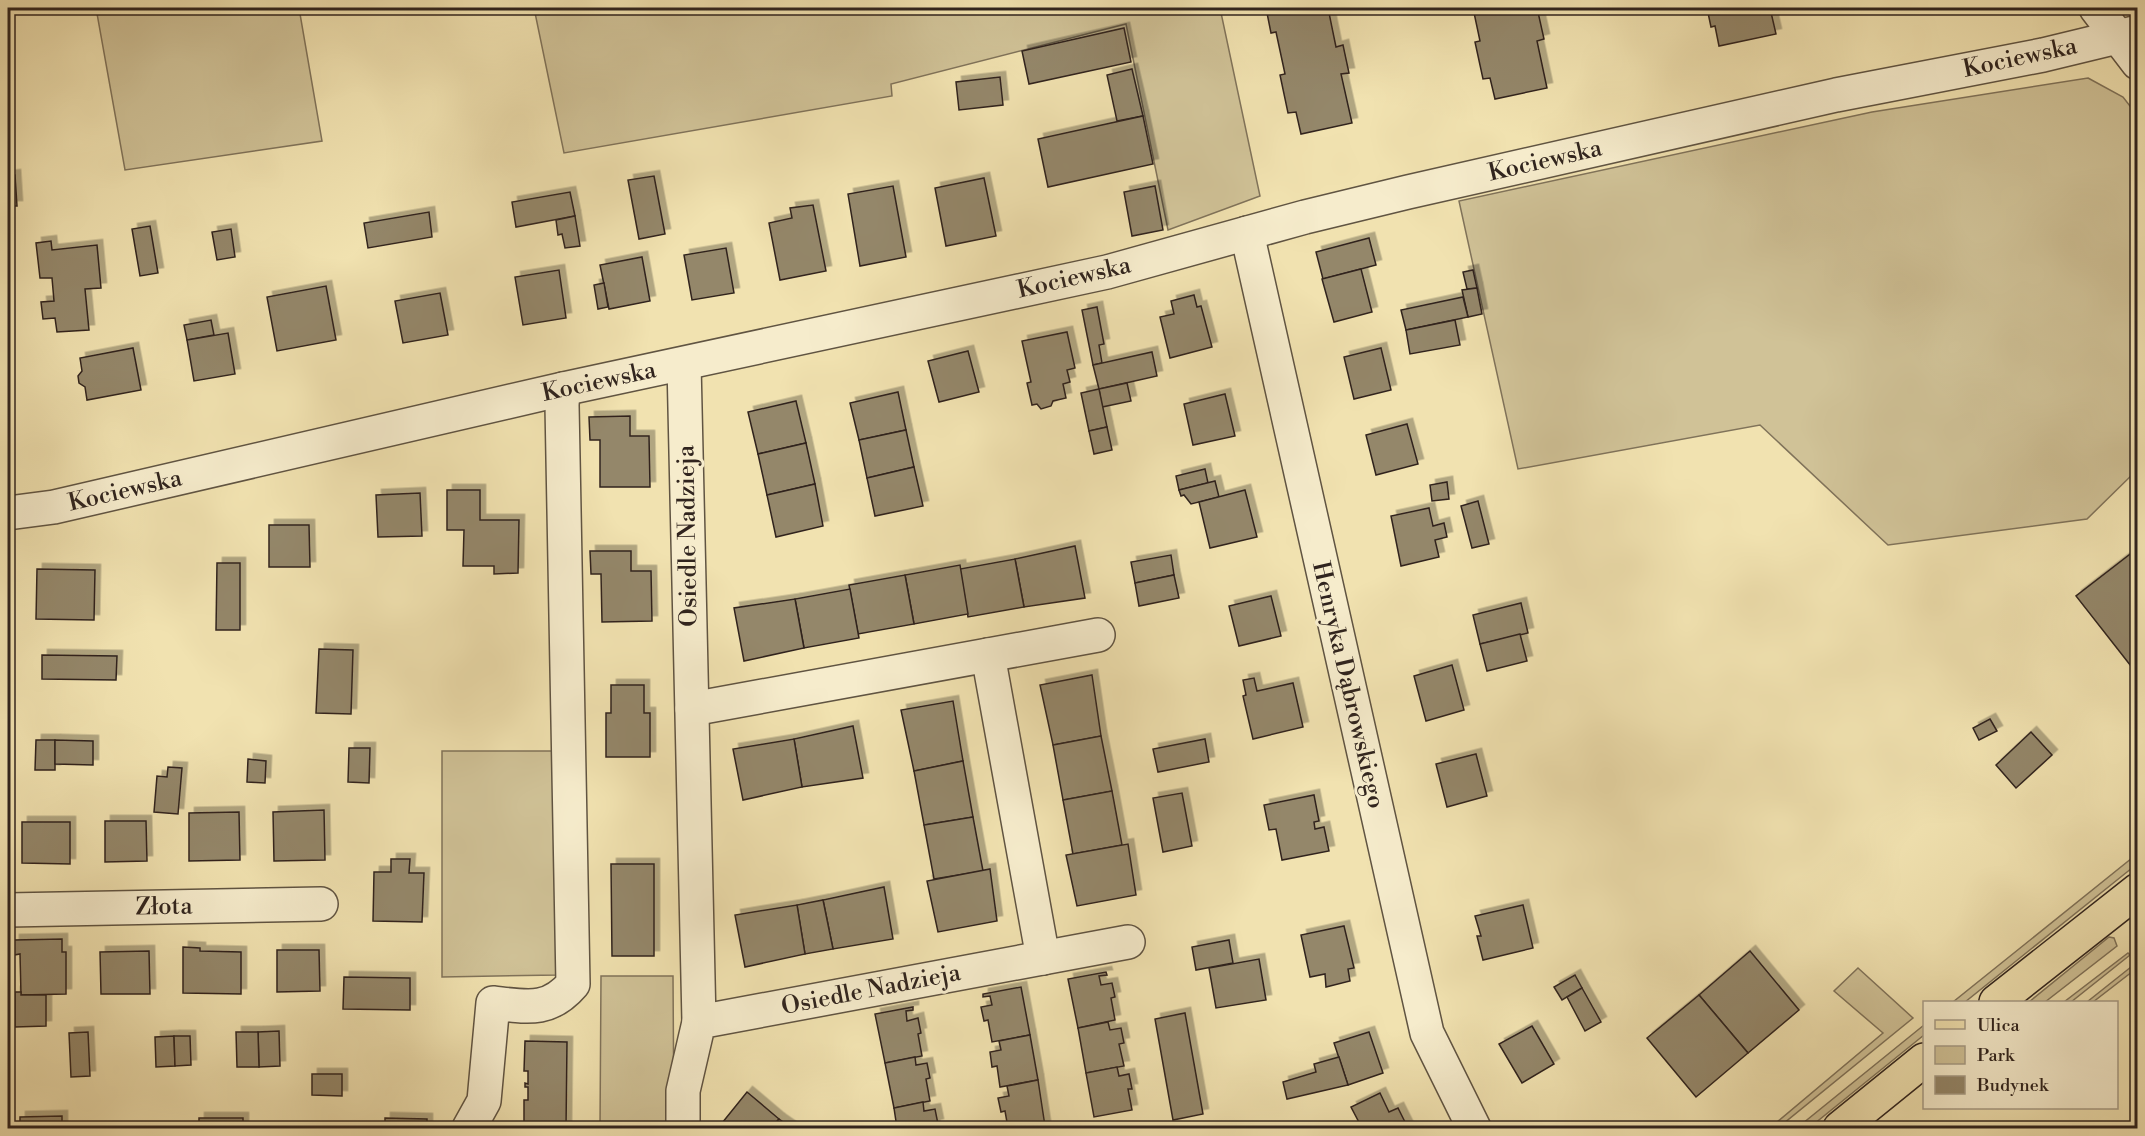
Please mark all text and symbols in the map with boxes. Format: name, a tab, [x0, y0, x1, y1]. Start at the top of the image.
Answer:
street label: Kociewska	[1960, 31, 2081, 85]
street label: Kociewska	[1485, 133, 1606, 189]
street label: Kociewska	[1014, 250, 1135, 306]
street label: Kociewska	[539, 355, 660, 409]
street label: Osiedle Nadzieja	[671, 444, 705, 627]
street label: Kociewska	[65, 463, 186, 519]
street label: Henryka Dąbrowskiego	[1305, 559, 1391, 811]
street label: Złota	[135, 891, 194, 922]
street label: Osiedle Nadzieja	[779, 958, 964, 1022]
legend	[1923, 1001, 2118, 1109]
text: Ulica	[1977, 1014, 2021, 1037]
text: Park	[1977, 1044, 2016, 1067]
text: Budynek	[1976, 1074, 2050, 1097]

